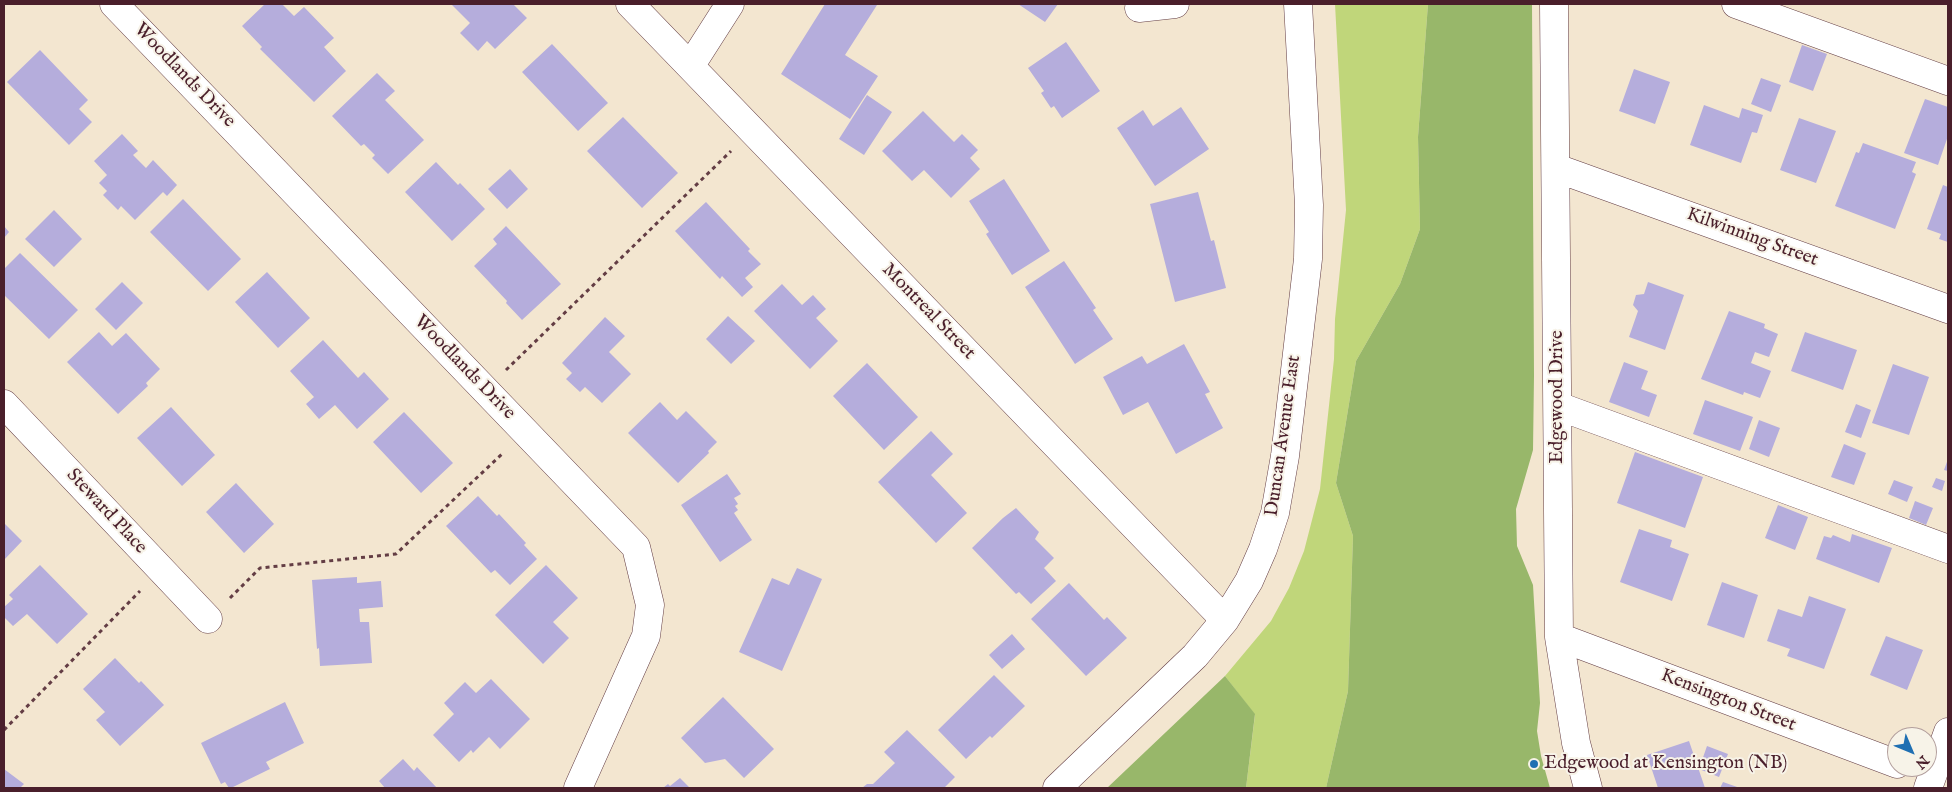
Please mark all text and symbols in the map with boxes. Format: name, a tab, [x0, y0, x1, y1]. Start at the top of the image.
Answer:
street label: Woodlands Drive	[128, 19, 240, 133]
street label: Kilwinning Street	[1683, 204, 1821, 272]
street label: Montreal Street	[876, 259, 980, 365]
street label: Woodlands Drive	[408, 311, 520, 425]
street label: Edgewood Drive	[1547, 330, 1569, 464]
street label: Duncan Avenue East	[1261, 354, 1307, 518]
street label: Steward Place	[61, 465, 151, 559]
street label: Kensington Street	[1657, 665, 1799, 737]
north arrow	[1887, 727, 1937, 777]
text: N	[1911, 751, 1933, 773]
place label: Edgewood at Kensington (NB)	[1544, 753, 1787, 775]
marker: Edgewood at Kensington (NB)	[1528, 758, 1540, 770]

